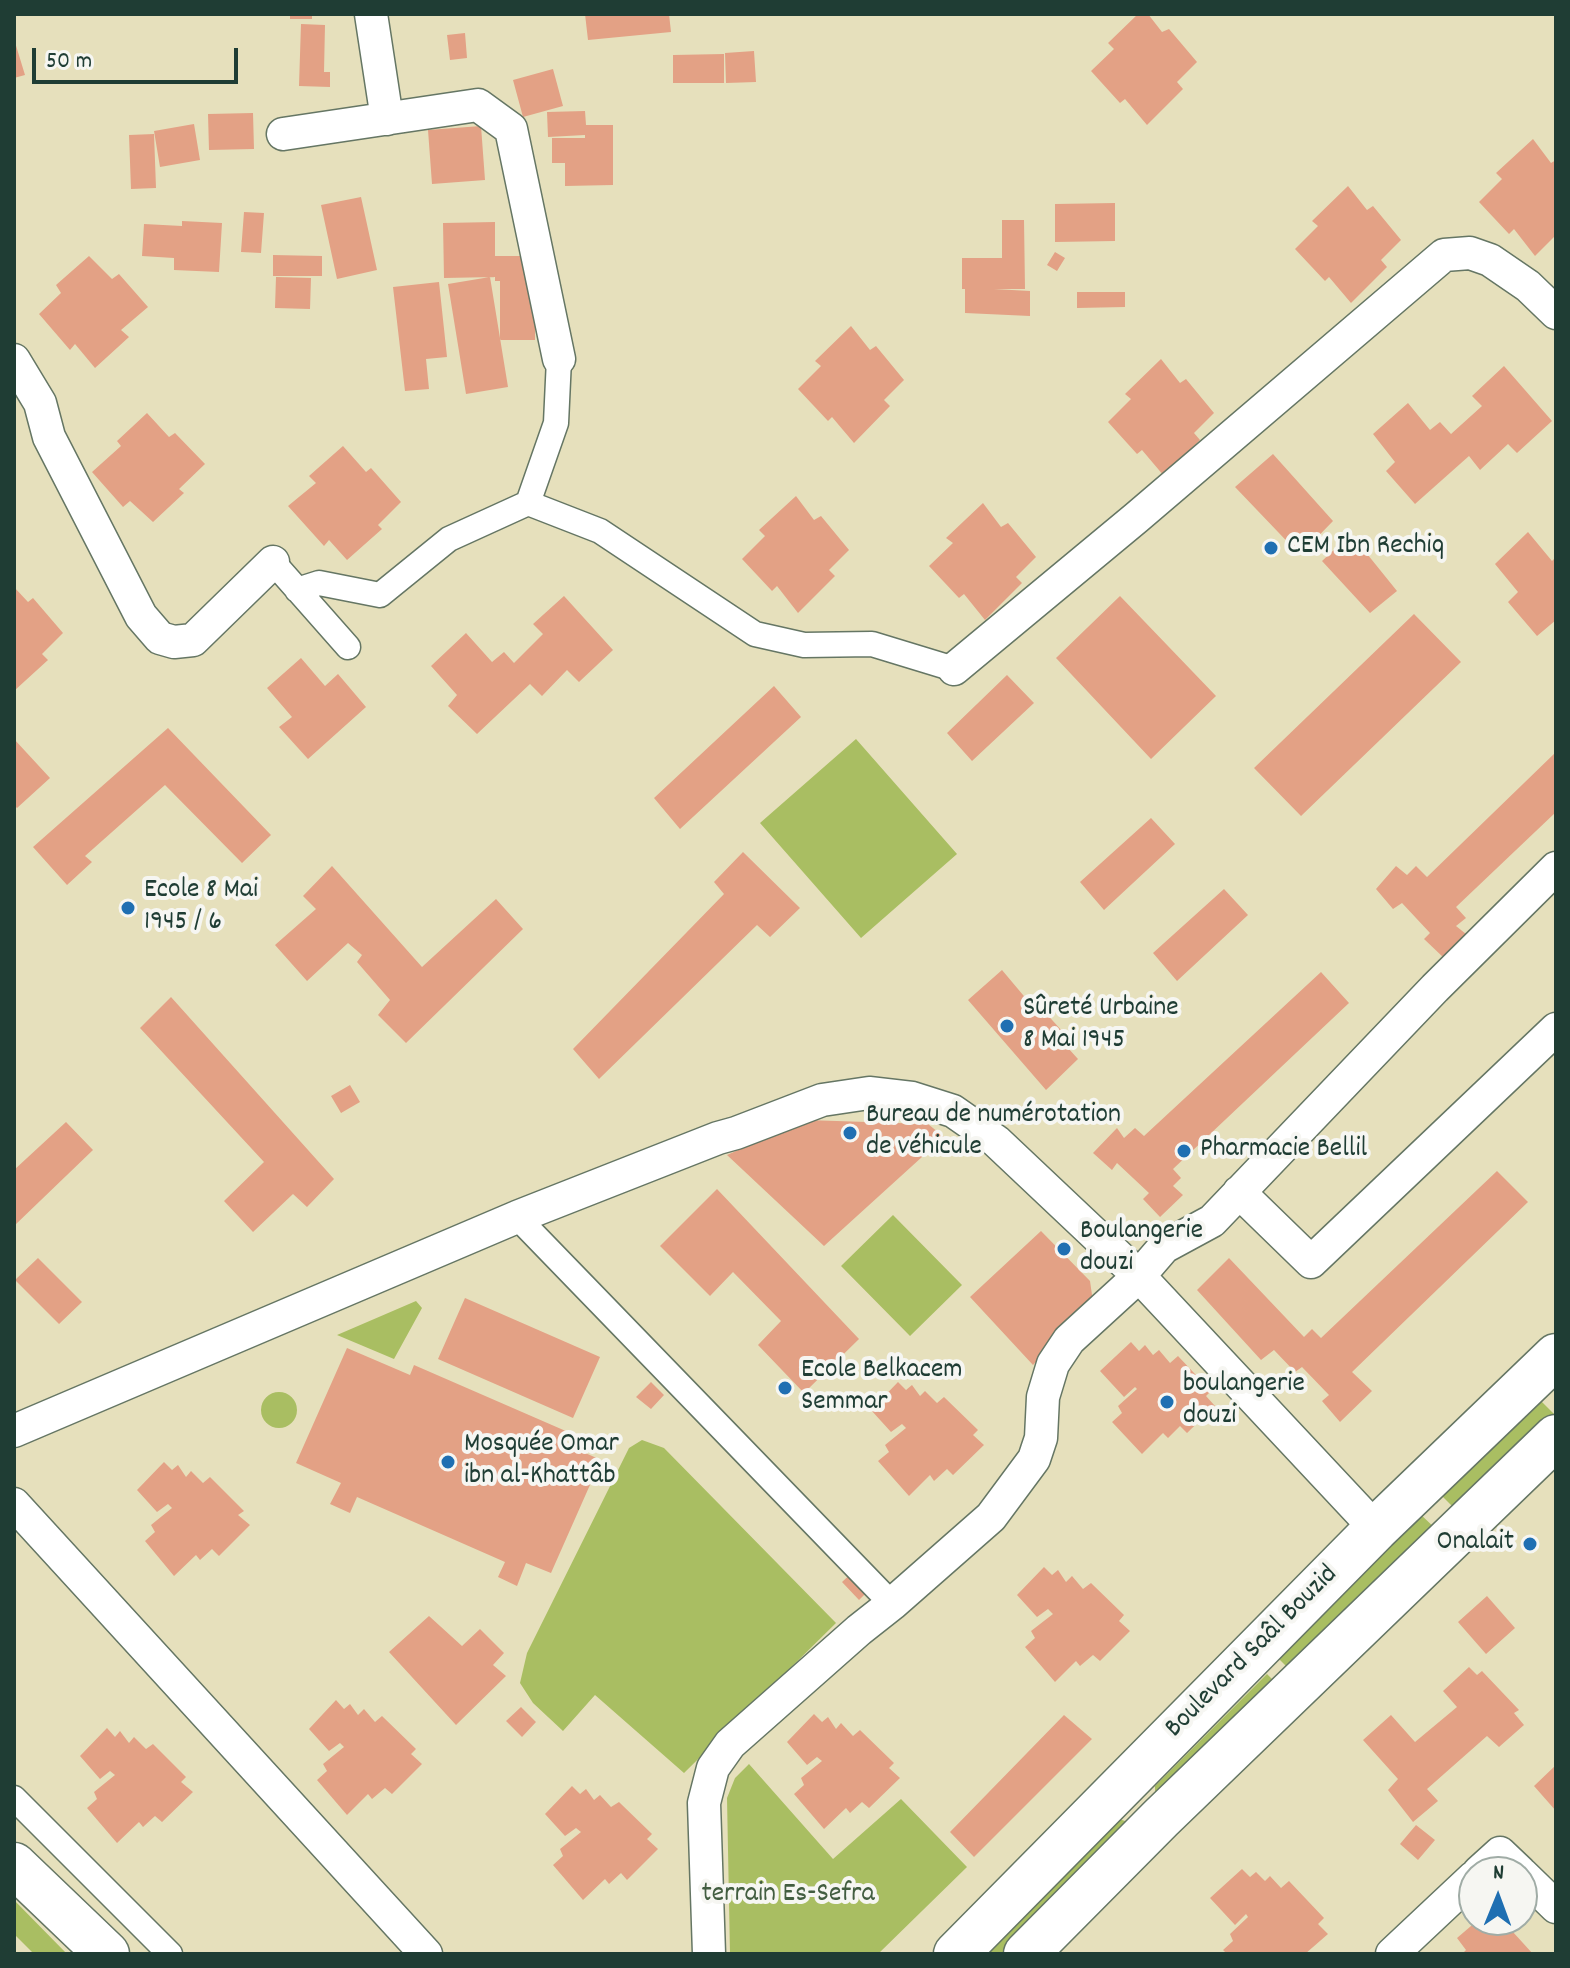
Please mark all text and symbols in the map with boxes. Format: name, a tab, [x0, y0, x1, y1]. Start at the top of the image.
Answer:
scale bar	[36, 32, 242, 82]
text: 50 m	[46, 45, 92, 79]
place label: CEM Ibn Rechiq	[1287, 531, 1444, 565]
marker: CEM Ibn Rechiq	[1262, 539, 1280, 557]
place label: Ecole 8 Mai 1945 / 6	[144, 875, 258, 941]
marker: Ecole 8 Mai 1945 / 6	[119, 899, 137, 917]
place label: Sûreté Urbaine 8 Mai 1945	[1023, 993, 1178, 1059]
marker: Sûreté Urbaine 8 Mai 1945	[998, 1017, 1016, 1035]
place label: Bureau de numérotation de véhicule	[866, 1100, 1121, 1166]
marker: Bureau de numérotation de véhicule	[841, 1124, 859, 1142]
place label: Pharmacie Bellil	[1200, 1134, 1367, 1168]
marker: Pharmacie Bellil	[1175, 1142, 1193, 1160]
place label: Boulangerie douzi	[1080, 1216, 1203, 1282]
marker: Boulangerie douzi	[1055, 1240, 1073, 1258]
place label: Ecole Belkacem Semmar	[801, 1355, 963, 1421]
place label: boulangerie douzi	[1183, 1369, 1305, 1435]
marker: Ecole Belkacem Semmar	[776, 1379, 794, 1397]
marker: boulangerie douzi	[1158, 1393, 1176, 1411]
place label: Mosquée Omar ibn al-Khattâb	[464, 1429, 619, 1495]
marker: Mosquée Omar ibn al-Khattâb	[439, 1453, 457, 1471]
place label: Onalait	[1437, 1527, 1514, 1561]
marker: Onalait	[1521, 1535, 1539, 1553]
street label: Boulevard Saâl Bouzid	[1160, 1560, 1346, 1746]
north arrow	[1458, 1856, 1538, 1936]
text: N	[1493, 1858, 1504, 1889]
park label: terrain Es-Sefra	[701, 1879, 875, 1913]

